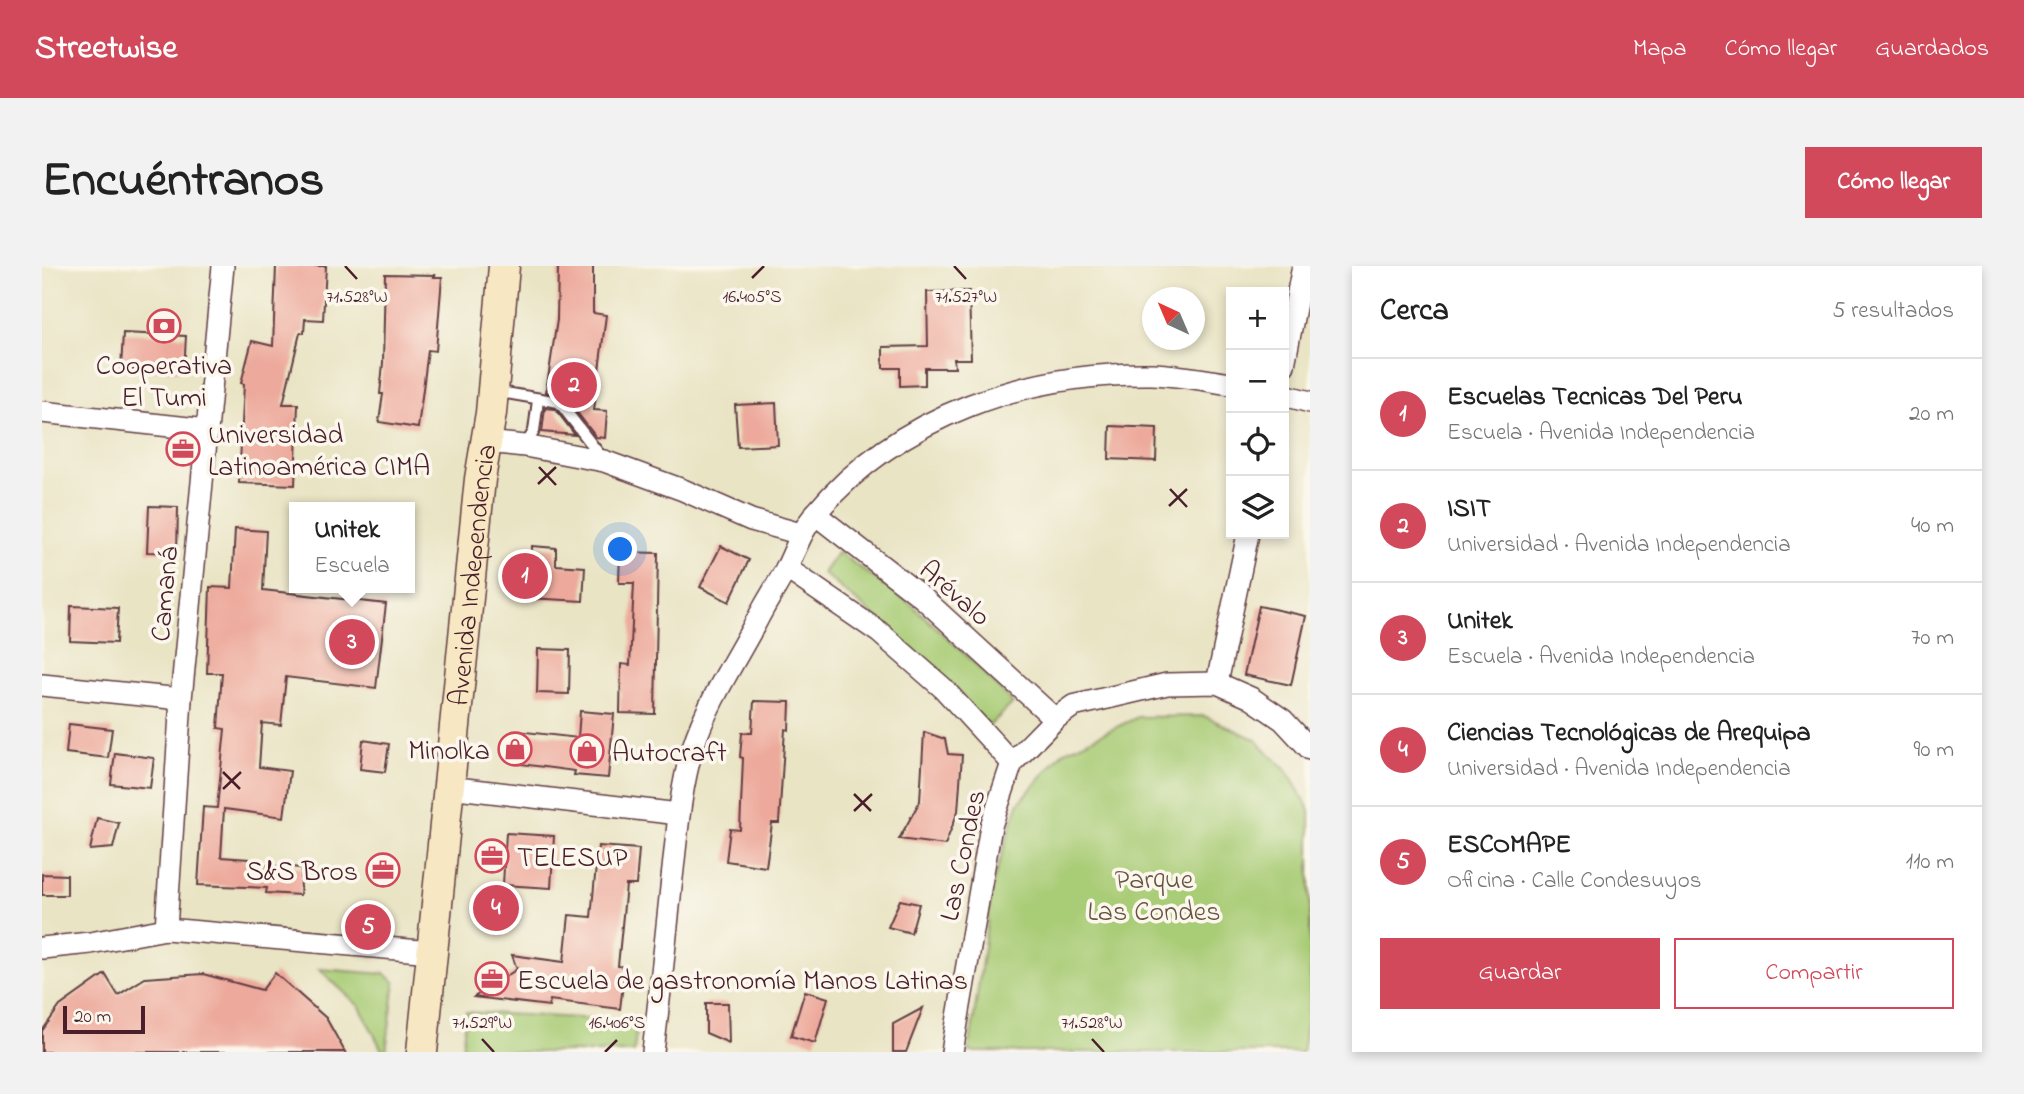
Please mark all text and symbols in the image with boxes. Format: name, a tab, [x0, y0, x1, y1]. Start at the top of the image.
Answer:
text: Streetwise	[35, 25, 177, 73]
text: Mapa	[1633, 32, 1686, 67]
text: Cómo llegar	[1724, 32, 1837, 67]
text: Guardados	[1875, 32, 1989, 67]
text: Encuéntranos	[42, 146, 324, 218]
button: Cómo llegar	[1805, 147, 1982, 218]
text: 71.528°W	[326, 285, 388, 311]
text: 16.405°S	[722, 285, 782, 311]
text: 71.527°W	[935, 285, 997, 311]
north arrow	[1142, 287, 1205, 350]
map controls	[1226, 287, 1289, 539]
button: +	[1226, 287, 1289, 350]
text: Cerca	[1380, 290, 1449, 334]
text: 5 resultados	[1832, 295, 1954, 328]
bank icon: Cooperativa El Tumi	[145, 307, 183, 345]
place label: Cooperativa El Tumi	[96, 347, 232, 420]
button: −	[1226, 350, 1289, 413]
pin: 2	[551, 359, 597, 411]
text: Escuelas Tecnicas Del Peru	[1447, 379, 1743, 417]
text: 1	[1399, 398, 1407, 431]
text: 20 m	[1909, 398, 1954, 431]
button: locate	[1226, 413, 1289, 476]
place label: Universidad Latinoamérica CIMA	[208, 416, 430, 489]
text: Escuela · Avenida Independencia	[1447, 417, 1755, 450]
office icon: Universidad Latinoamérica CIMA	[164, 430, 202, 468]
street label: Avenida Independencia	[440, 441, 510, 708]
button: layers	[1226, 476, 1289, 539]
text: ISIT	[1447, 491, 1491, 529]
popup	[289, 502, 415, 593]
text: 2	[1397, 510, 1409, 543]
text: 40 m	[1911, 510, 1954, 543]
text: Unitek	[314, 512, 380, 550]
text: Universidad · Avenida Independencia	[1447, 529, 1791, 562]
your location	[603, 532, 637, 566]
street label: Camaná	[142, 545, 191, 644]
text: Escuela	[314, 550, 390, 583]
pin: 1	[502, 550, 548, 602]
street label: Arévalo	[909, 552, 999, 638]
text: Unitek	[1447, 603, 1513, 641]
pin: 3	[329, 616, 375, 668]
text: 3	[1398, 622, 1408, 655]
text: 70 m	[1911, 622, 1954, 655]
text: Escuela · Avenida Independencia	[1447, 641, 1755, 674]
text: Ciencias Tecnológicas de Arequipa	[1447, 715, 1811, 753]
shop icon: Minolka	[496, 730, 534, 768]
place label: Minolka	[408, 732, 490, 773]
shop icon: Autocraft	[568, 732, 606, 770]
place label: Autocraft	[612, 734, 727, 775]
text: 4	[1398, 734, 1408, 767]
text: 90 m	[1914, 734, 1954, 767]
text: Universidad · Avenida Independencia	[1447, 753, 1791, 786]
street label: Las Condes	[931, 786, 998, 925]
text: ESCOMAPE	[1447, 827, 1571, 865]
office icon: TELESUP	[473, 837, 511, 875]
place label: TELESUP	[517, 839, 628, 880]
text: 5	[1396, 846, 1410, 879]
text: 110 m	[1906, 846, 1954, 879]
office icon: S&S Bros	[364, 851, 402, 889]
place label: S&S Bros	[246, 853, 358, 894]
park label: Parque Las Condes	[1087, 861, 1221, 934]
text: Oficina · Calle Condesuyos	[1447, 865, 1701, 898]
pin: 4	[473, 882, 519, 934]
pin: 5	[345, 901, 391, 953]
button: Guardar	[1380, 938, 1660, 1009]
button: Compartir	[1674, 938, 1954, 1009]
office icon: Escuela de gastronomía Manos Latinas	[473, 960, 511, 998]
place label: Escuela de gastronomía Manos Latinas	[517, 962, 968, 1003]
scale bar	[63, 1003, 145, 1035]
text: 20 m	[74, 1004, 111, 1031]
text: 71.529°W	[452, 1011, 512, 1037]
text: 16.406°S	[589, 1011, 645, 1037]
text: 71.528°W	[1061, 1011, 1123, 1037]

